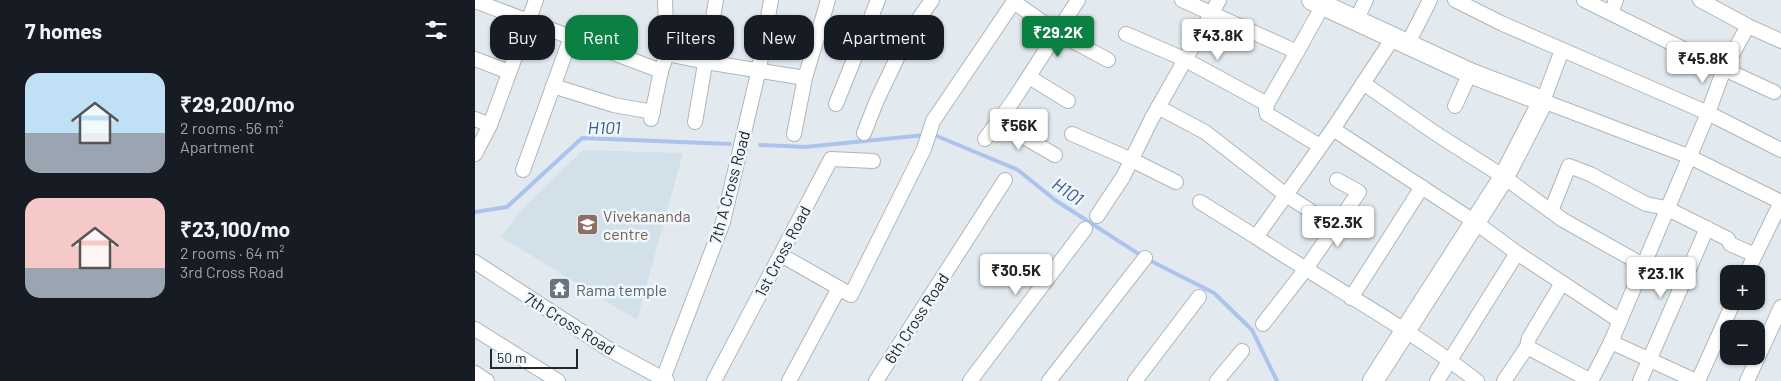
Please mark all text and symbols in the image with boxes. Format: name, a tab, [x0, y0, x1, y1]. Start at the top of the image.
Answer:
chip: Buy	[490, 15, 555, 60]
chip: Rent	[565, 15, 638, 60]
chip: Filters	[648, 15, 734, 60]
chip: New	[744, 15, 814, 60]
chip: Apartment	[824, 15, 944, 60]
pin: ₹29.2K	[1017, 15, 1099, 58]
icon: filters	[422, 16, 450, 44]
text: 7 homes	[25, 18, 102, 43]
pin: ₹43.8K	[1177, 18, 1259, 61]
text: ₹29.2K	[1033, 22, 1083, 41]
text: ₹43.8K	[1193, 25, 1243, 44]
pin: ₹45.8K	[1662, 42, 1744, 84]
text: ₹45.8K	[1678, 48, 1728, 67]
text: ₹29,200/mo	[180, 91, 295, 116]
icon: home	[65, 93, 125, 153]
pin: ₹56K	[989, 108, 1049, 151]
text: ₹56K	[1001, 115, 1037, 134]
water label: H101	[587, 116, 621, 138]
text: 2 rooms · 56 m²	[180, 118, 284, 137]
street label: 7th A Cross Road	[705, 128, 753, 246]
text: Apartment	[180, 137, 255, 156]
water label: H101	[1048, 173, 1088, 209]
street label: 1st Cross Road	[750, 202, 814, 300]
place label: Vivekananda centre	[603, 206, 691, 243]
pin: ₹52.3K	[1297, 206, 1379, 248]
school or university icon: Vivekananda centre	[575, 212, 599, 236]
text: ₹52.3K	[1313, 212, 1363, 231]
text: ₹23,100/mo	[180, 216, 290, 241]
icon: home	[65, 218, 125, 278]
text: 2 rooms · 64 m²	[180, 243, 284, 262]
pin: ₹30.5K	[975, 254, 1057, 296]
pin: ₹23.1K	[1620, 256, 1702, 299]
text: ₹30.5K	[991, 260, 1041, 279]
text: 3rd Cross Road	[180, 262, 284, 281]
text: ₹23.1K	[1638, 263, 1684, 282]
map controls	[1720, 265, 1765, 365]
button: +	[1720, 265, 1765, 310]
street label: 6th Cross Road	[880, 269, 952, 367]
temple icon: Rama temple	[548, 277, 572, 301]
place label: Rama temple	[576, 280, 667, 299]
street label: 7th Cross Road	[521, 288, 619, 358]
button: −	[1720, 320, 1765, 365]
scale bar	[490, 346, 577, 369]
text: 50 m	[497, 349, 526, 366]

